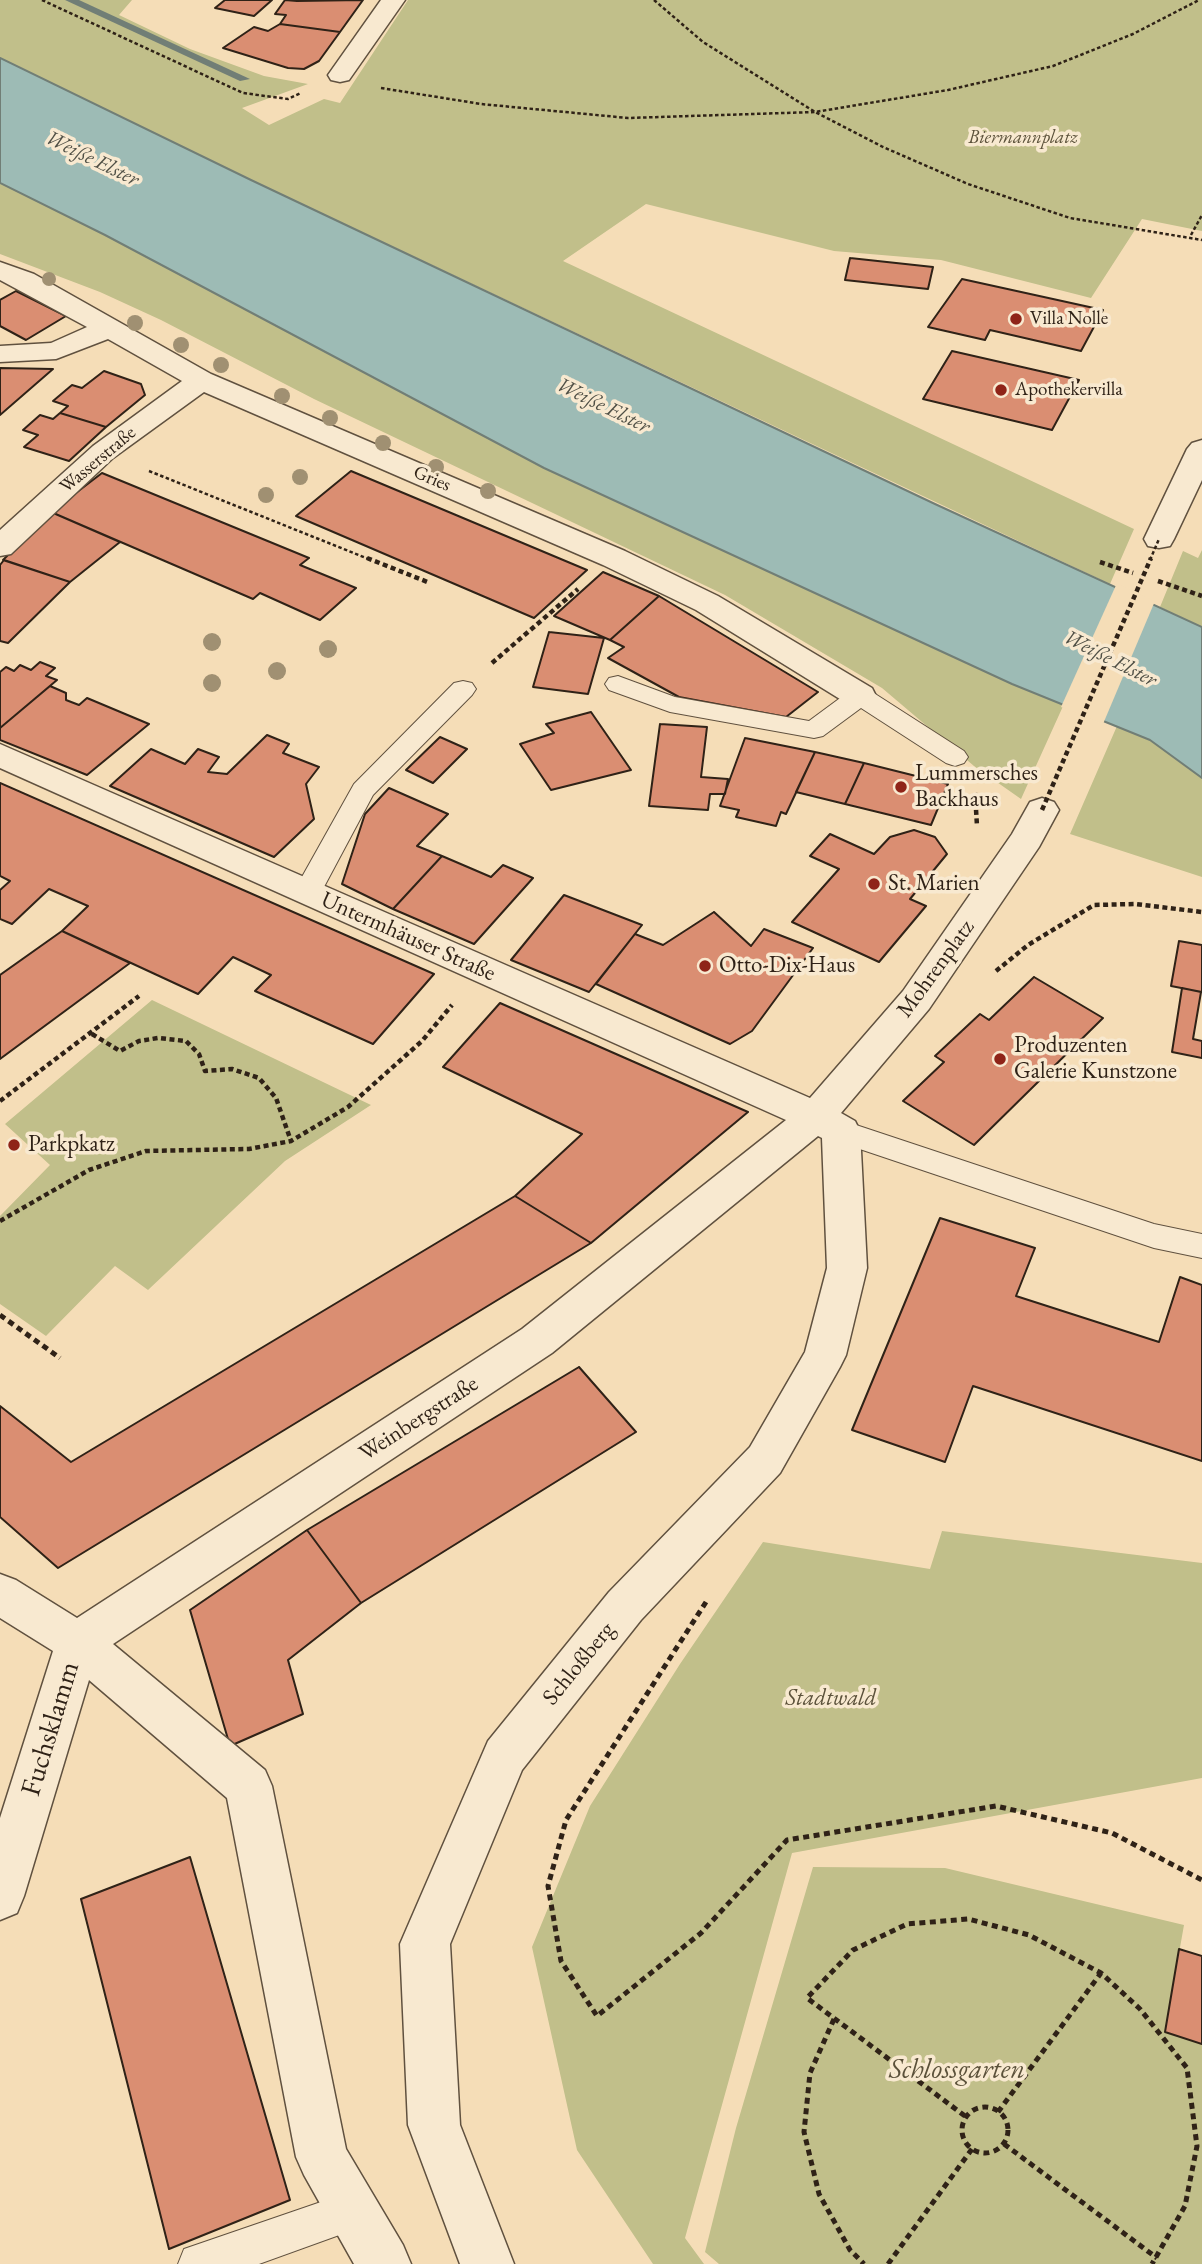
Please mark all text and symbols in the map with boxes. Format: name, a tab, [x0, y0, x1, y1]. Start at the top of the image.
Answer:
water label: Weiße Elster	[41, 126, 143, 192]
park label: Biermannplatz	[968, 127, 1078, 149]
place label: Villa Nolle	[1030, 308, 1108, 330]
marker: Villa Nolle	[1008, 311, 1024, 327]
water label: Weiße Elster	[552, 373, 654, 439]
place label: Apothekervilla	[1015, 379, 1123, 401]
marker: Apothekervilla	[993, 382, 1009, 398]
street label: Wasserstraße	[55, 422, 141, 498]
street label: Gries	[410, 461, 454, 497]
water label: Weiße Elster	[1059, 625, 1161, 693]
place label: Lummersches Backhaus	[915, 760, 1038, 814]
marker: Lummersches Backhaus	[893, 779, 909, 795]
place label: St. Marien	[888, 870, 980, 898]
marker: St. Marien	[866, 876, 882, 892]
street label: Untermhäuser Straße	[316, 886, 500, 988]
street label: Mohrenplatz	[891, 915, 981, 1023]
place label: Otto-Dix-Haus	[719, 952, 855, 980]
marker: Otto-Dix-Haus	[697, 958, 713, 974]
place label: Produzenten Galerie Kunstzone	[1014, 1032, 1177, 1086]
marker: Produzenten Galerie Kunstzone	[992, 1051, 1008, 1067]
place label: Parkpkatz	[28, 1131, 115, 1159]
marker: Parkpkatz	[6, 1137, 22, 1153]
street label: Weinbergstraße	[354, 1370, 484, 1468]
street label: Schloßberg	[537, 1617, 621, 1711]
street label: Fuchsklamm	[15, 1658, 87, 1800]
park label: Stadtwald	[786, 1685, 876, 1713]
park label: Schlossgarten	[889, 2053, 1025, 2087]

